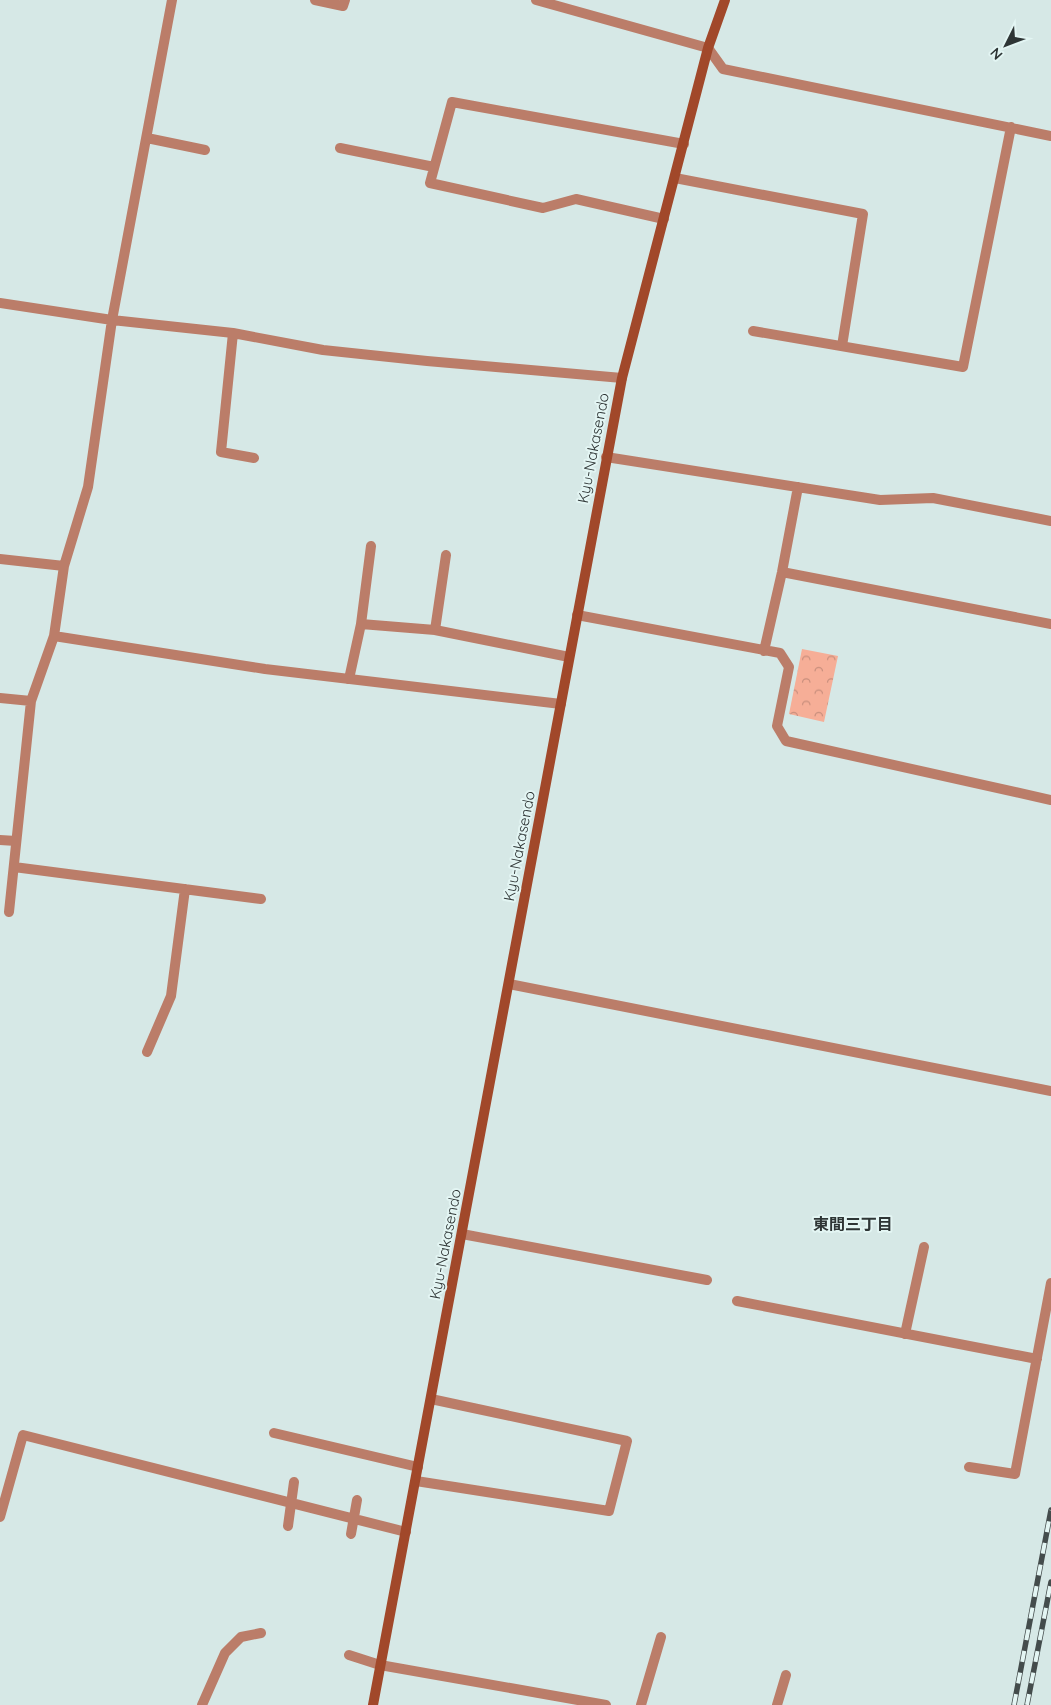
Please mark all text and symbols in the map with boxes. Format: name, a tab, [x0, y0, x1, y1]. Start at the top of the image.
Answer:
north arrow	[981, 20, 1031, 70]
text: N	[986, 44, 1006, 64]
street label: Kyu-Nakasendo	[573, 391, 613, 505]
street label: Kyu-Nakasendo	[499, 789, 539, 903]
street label: Kyu-Nakasendo	[425, 1187, 465, 1301]
district label: 東間三丁目	[813, 1214, 893, 1234]

